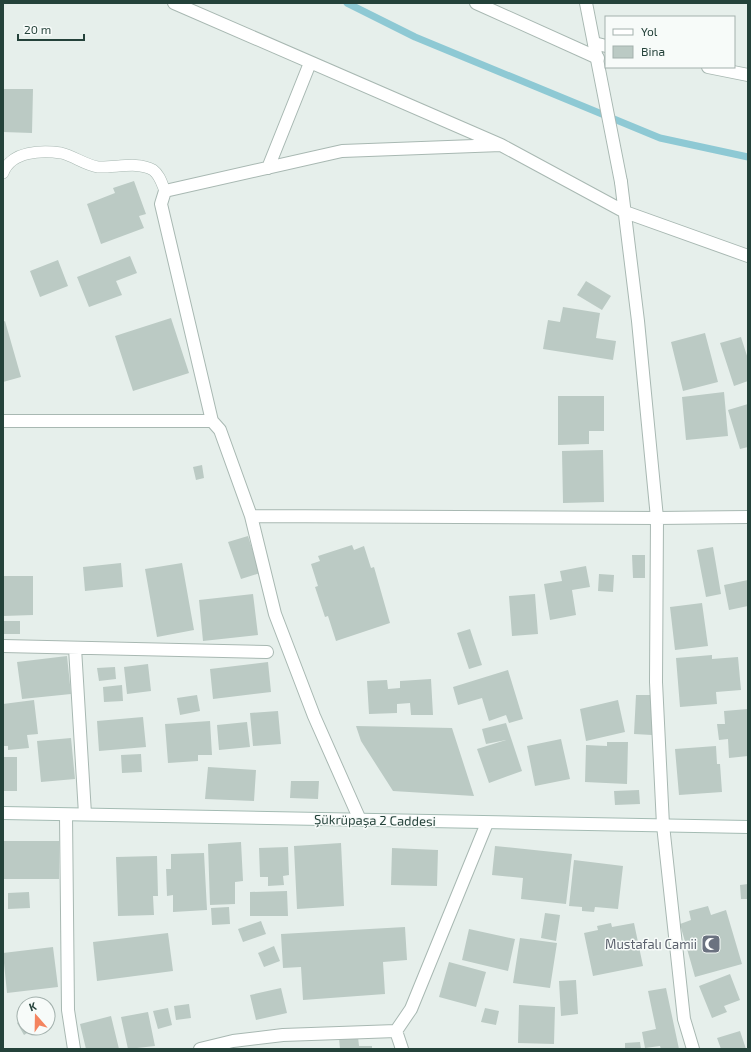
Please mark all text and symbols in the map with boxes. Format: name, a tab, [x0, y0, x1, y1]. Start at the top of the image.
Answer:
scale bar	[18, 16, 84, 42]
legend	[605, 16, 735, 68]
text: 20 m	[24, 22, 51, 36]
text: Yol	[641, 24, 658, 38]
text: Bina	[641, 44, 665, 58]
street label: Şükrüpaşa 2 Caddesi	[314, 811, 436, 830]
mosque icon: Mustafalı Camii	[700, 933, 722, 955]
place label: Mustafalı Camii	[605, 936, 697, 952]
north arrow	[16, 996, 56, 1036]
text: K	[27, 999, 38, 1013]

